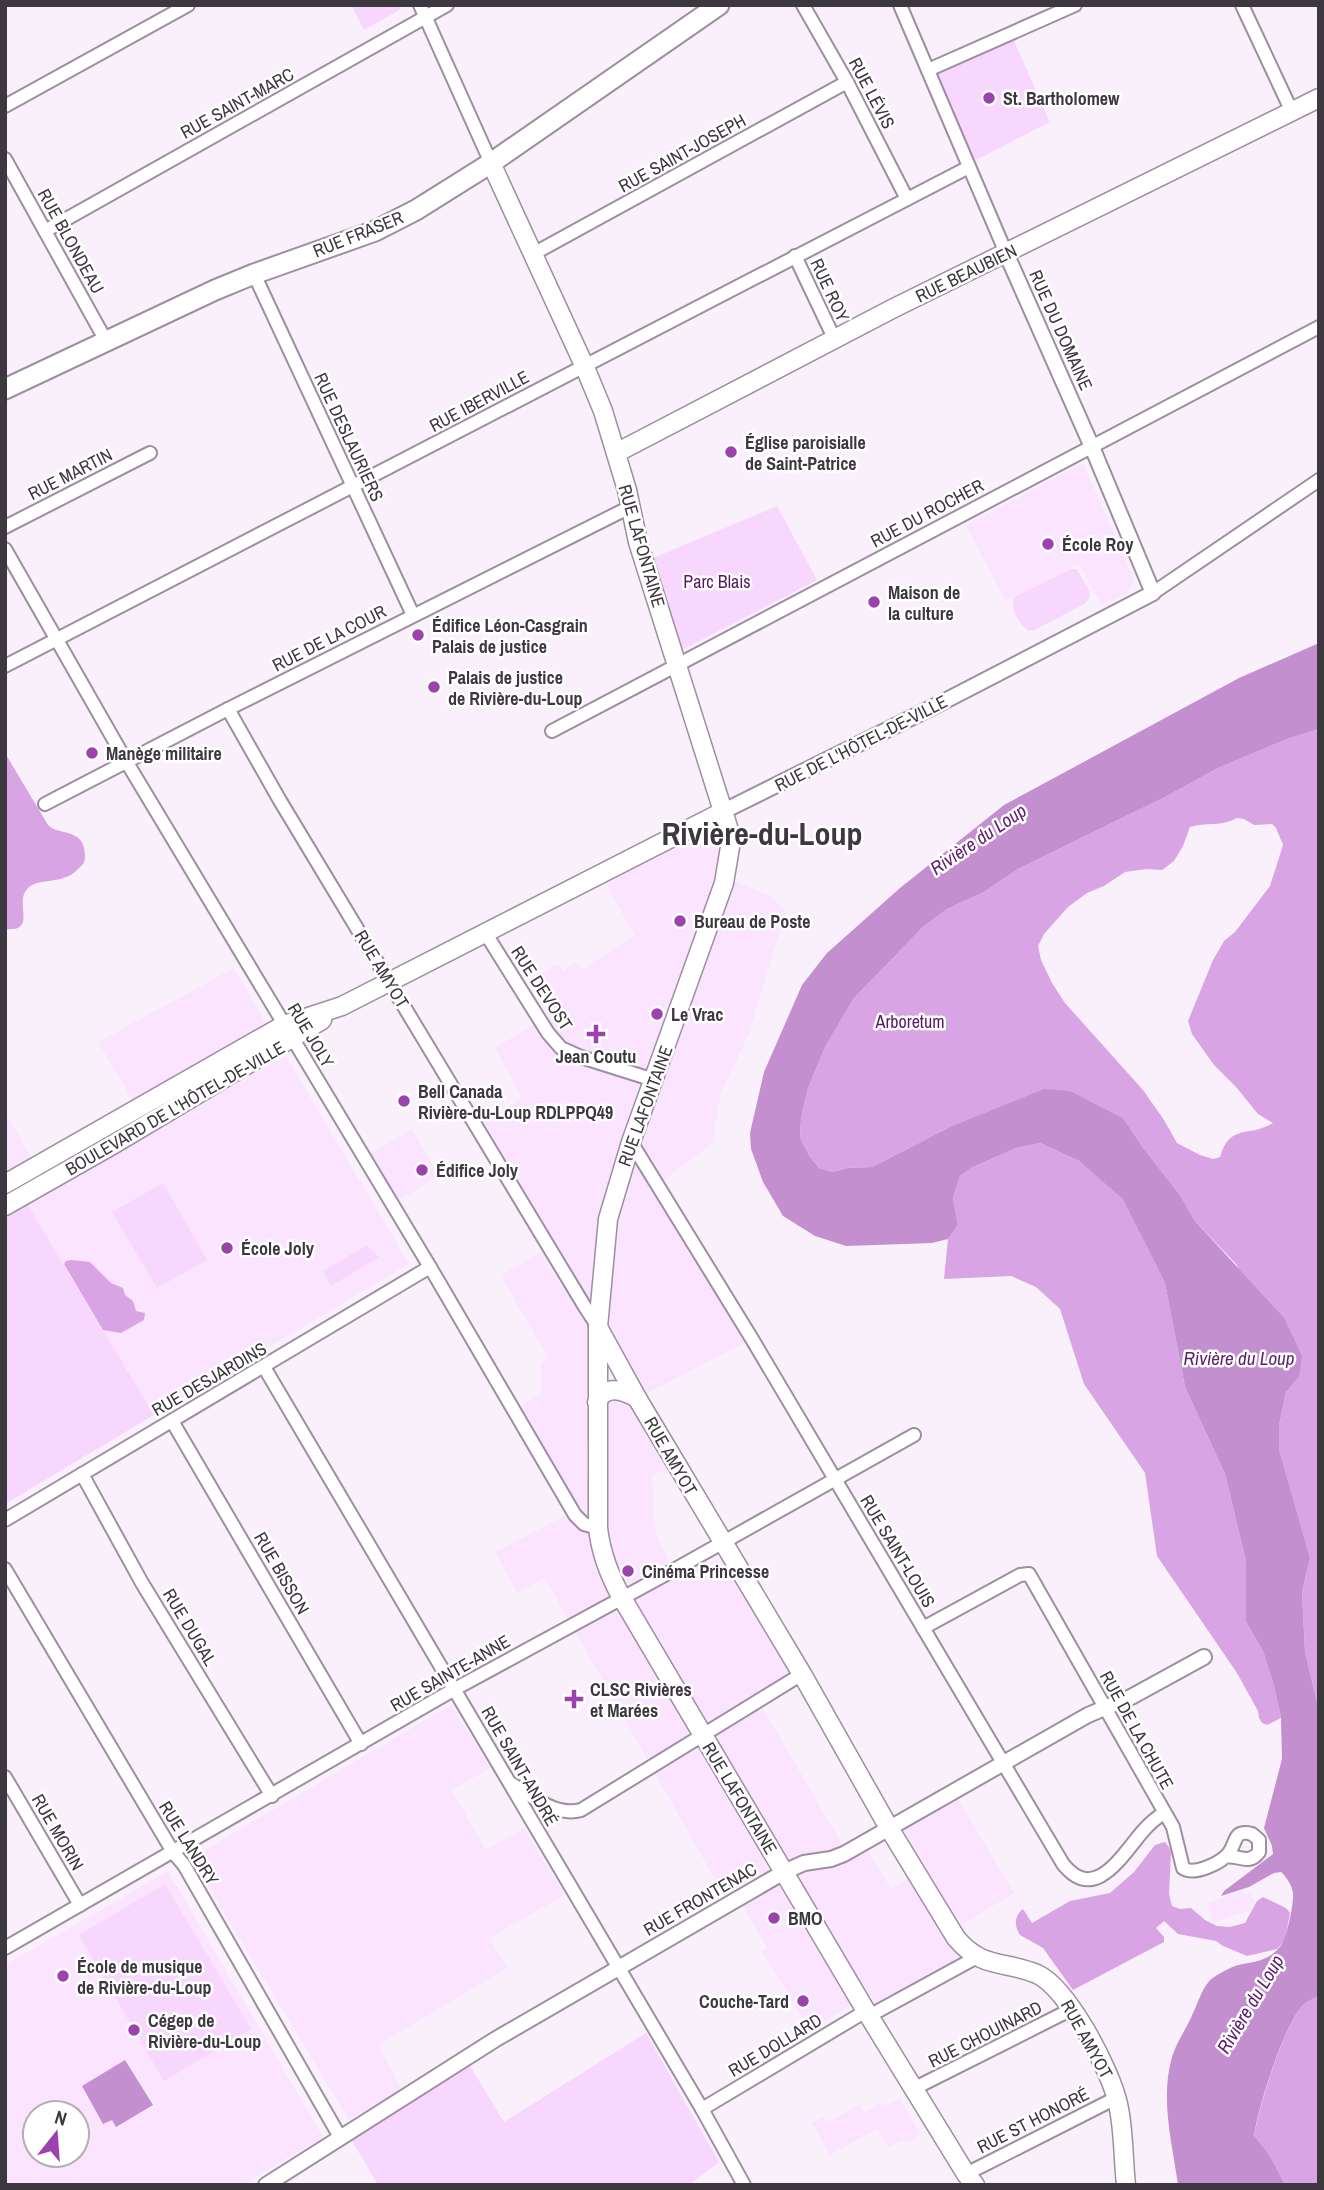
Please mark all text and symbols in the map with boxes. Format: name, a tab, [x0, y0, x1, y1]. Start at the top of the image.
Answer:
street label: RUE LÉVIS	[843, 53, 901, 133]
street label: RUE SAINT-MARC	[176, 61, 298, 145]
place label: St. Bartholomew	[1003, 86, 1120, 111]
marker: St. Bartholomew	[981, 90, 997, 106]
street label: RUE SAINT-JOSEPH	[614, 108, 750, 198]
street label: RUE BLONDEAU	[32, 184, 110, 298]
street label: RUE FRASER	[309, 204, 407, 263]
street label: RUE BEAUBIEN	[911, 238, 1021, 308]
street label: RUE ROY	[804, 254, 856, 326]
street label: RUE DU DOMAINE	[1023, 266, 1099, 394]
street label: RUE IBERVILLE	[425, 364, 533, 438]
street label: RUE DESLAURIERS	[308, 369, 390, 506]
place label: Église paroisialle de Saint-Patrice	[745, 430, 866, 476]
street label: RUE MARTIN	[24, 442, 116, 506]
marker: Église paroisialle de Saint-Patrice	[723, 444, 739, 460]
street label: RUE DU ROCHER	[866, 473, 988, 553]
street label: RUE LAFONTAINE	[612, 482, 672, 610]
place label: École Roy	[1062, 532, 1134, 557]
marker: École Roy	[1040, 536, 1056, 552]
park label: Parc Blais	[683, 569, 751, 594]
place label: Maison de la culture	[888, 580, 960, 626]
marker: Maison de la culture	[866, 594, 882, 610]
street label: RUE DE LA COUR	[268, 598, 391, 677]
place label: Édifice Léon-Casgrain Palais de justice	[432, 613, 588, 659]
marker: Édifice Léon-Casgrain Palais de justice	[410, 627, 426, 643]
place label: Palais de justice de Rivière-du-Loup	[448, 665, 583, 711]
marker: Palais de justice de Rivière-du-Loup	[426, 679, 442, 695]
street label: RUE DE L'HÔTEL-DE-VILLE	[770, 689, 952, 797]
place label: Manège militaire	[106, 741, 222, 766]
marker: Manège militaire	[84, 745, 100, 761]
water label: Rivière du Loup	[925, 797, 1031, 881]
district label: Rivière-du-Loup	[661, 812, 863, 855]
place label: Bureau de Poste	[694, 909, 810, 934]
marker: Bureau de Poste	[672, 913, 688, 929]
street label: RUE AMYOT	[349, 925, 415, 1013]
street label: RUE DEVOST	[505, 941, 579, 1035]
street label: RUE JOLY	[282, 998, 340, 1072]
place label: Le Vrac	[671, 1002, 724, 1027]
marker: Le Vrac	[649, 1006, 665, 1022]
park label: Arboretum	[875, 1009, 944, 1034]
marker: Jean Coutu	[588, 1026, 604, 1042]
street label: BOULEVARD DE L'HÔTEL-DE-VILLE	[61, 1035, 289, 1181]
street label: RUE LAFONTAINE	[612, 1042, 678, 1170]
place label: Jean Coutu	[556, 1044, 636, 1069]
place label: Bell Canada Rivière-du-Loup RDLPPQ49	[418, 1079, 613, 1125]
marker: Bell Canada Rivière-du-Loup RDLPPQ49	[396, 1093, 412, 1109]
place label: Édifice Joly	[436, 1158, 519, 1183]
marker: Édifice Joly	[414, 1162, 430, 1178]
place label: École Joly	[241, 1236, 315, 1261]
marker: École Joly	[219, 1240, 235, 1256]
street label: RUE DESJARDINS	[147, 1336, 271, 1422]
water label: Rivière du Loup	[1184, 1345, 1295, 1371]
street label: RUE AMYOT	[638, 1412, 704, 1500]
street label: RUE SAINT-LOUIS	[855, 1490, 942, 1612]
street label: RUE BISSON	[248, 1527, 316, 1619]
place label: Cinéma Princesse	[642, 1559, 769, 1584]
marker: Cinéma Princesse	[620, 1563, 636, 1579]
street label: RUE DUGAL	[157, 1584, 223, 1670]
street label: RUE SAINTE-ANNE	[386, 1629, 514, 1717]
street label: RUE DE LA CHUTE	[1094, 1666, 1180, 1794]
place label: CLSC Rivières et Marées	[590, 1677, 692, 1723]
marker: CLSC Rivières et Marées	[564, 1689, 584, 1709]
street label: RUE SAINT-ANDRÉ	[476, 1702, 564, 1830]
street label: RUE LAFONTAINE	[697, 1737, 783, 1859]
street label: RUE MORIN	[26, 1789, 90, 1875]
street label: RUE LANDRY	[153, 1796, 225, 1890]
street label: RUE FRONTENAC	[639, 1856, 761, 1942]
place label: BMO	[788, 1906, 822, 1931]
marker: BMO	[766, 1910, 782, 1926]
water label: Rivière du Loup	[1210, 1950, 1290, 2058]
place label: École de musique de Rivière-du-Loup	[77, 1954, 212, 2000]
marker: École de musique de Rivière-du-Loup	[55, 1968, 71, 1984]
place label: Couche-Tard	[699, 1989, 789, 2014]
marker: Couche-Tard	[795, 1993, 811, 2009]
street label: RUE CHOUINARD	[924, 1995, 1046, 2073]
street label: RUE AMYOT	[1055, 1995, 1119, 2083]
street label: RUE DOLLARD	[724, 2007, 826, 2083]
place label: Cégep de Rivière-du-Loup	[148, 2008, 261, 2054]
marker: Cégep de Rivière-du-Loup	[126, 2022, 142, 2038]
street label: RUE ST HONORÉ	[973, 2081, 1093, 2159]
north arrow	[21, 2099, 91, 2169]
text: N	[52, 2104, 70, 2132]

